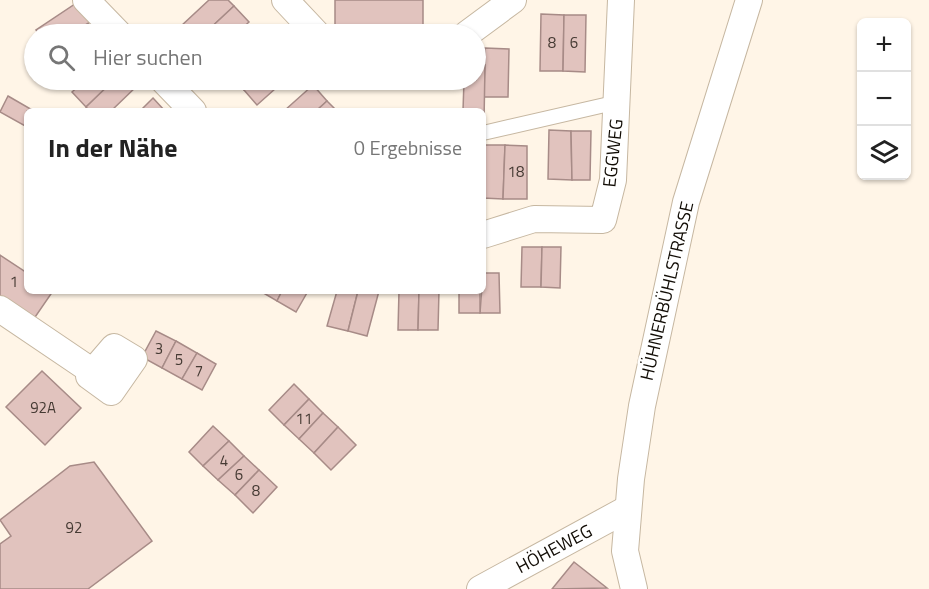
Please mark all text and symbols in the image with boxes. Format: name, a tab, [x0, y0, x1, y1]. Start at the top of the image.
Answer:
map controls	[857, 18, 911, 180]
button: +	[857, 18, 911, 72]
search box	[24, 24, 486, 90]
house number: 8	[548, 31, 556, 54]
house number: 6	[570, 31, 578, 54]
text: Hier suchen	[93, 40, 202, 74]
icon: search	[45, 41, 78, 74]
button: −	[857, 72, 911, 126]
street label: EGGWEG	[595, 117, 630, 189]
button: layers	[857, 126, 911, 180]
text: In der Nähe	[48, 128, 177, 167]
text: 0 Ergebnisse	[354, 132, 462, 163]
house number: 18	[508, 160, 524, 183]
street label: HÜHNERBÜHLSTRASSE	[633, 199, 700, 383]
house number: 1	[10, 270, 18, 293]
house number: 3	[155, 337, 163, 360]
house number: 5	[175, 348, 183, 371]
house number: 7	[195, 359, 203, 382]
house number: 92A	[30, 396, 56, 419]
house number: 11	[296, 407, 312, 430]
house number: 4	[220, 449, 228, 472]
house number: 6	[235, 463, 243, 486]
house number: 8	[252, 479, 260, 502]
house number: 92	[66, 516, 82, 539]
street label: HÖHEWEG	[511, 517, 597, 580]

